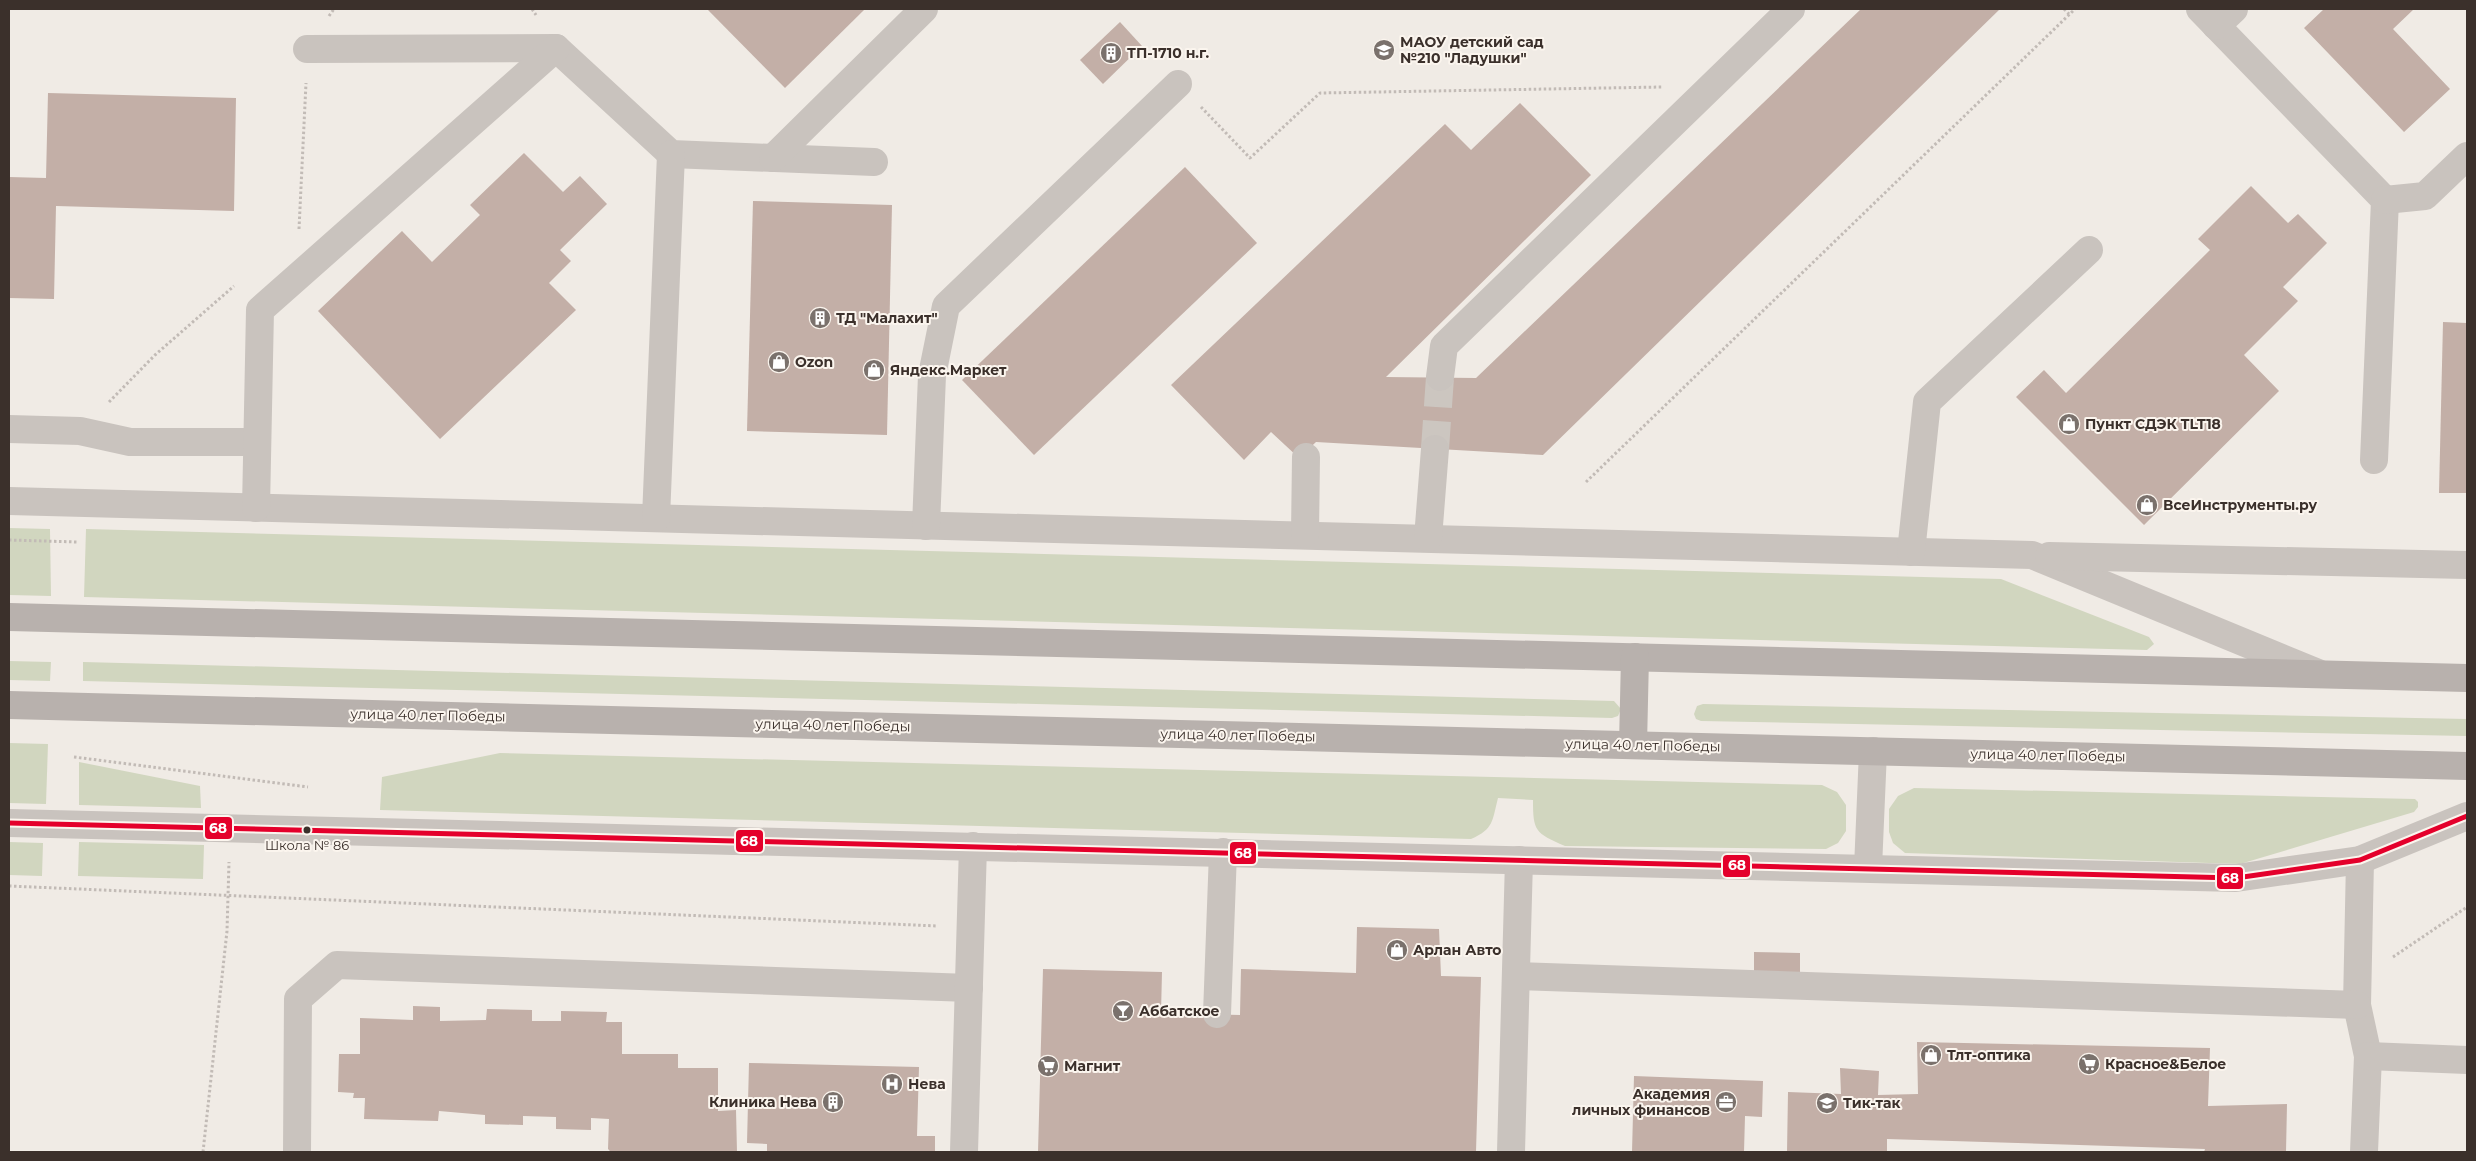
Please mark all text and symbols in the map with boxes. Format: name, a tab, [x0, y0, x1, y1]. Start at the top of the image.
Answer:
place label: МАОУ детский сад №210 "Ладушки"	[1400, 33, 1544, 67]
school or university icon: МАОУ детский сад №210 "Ладушки"	[1372, 38, 1396, 62]
building icon: ТП-1710 н.г.	[1099, 41, 1123, 65]
place label: ТП-1710 н.г.	[1127, 44, 1209, 62]
building icon: ТД "Малахит"	[808, 306, 832, 330]
place label: ТД "Малахит"	[836, 309, 938, 327]
shop icon: Ozon	[767, 350, 791, 374]
place label: Ozon	[795, 353, 833, 371]
shop icon: Яндекс.Маркет	[862, 358, 886, 382]
place label: Яндекс.Маркет	[890, 361, 1007, 379]
shop icon: Пункт СДЭК TLT18	[2057, 412, 2081, 436]
place label: Пункт СДЭК TLT18	[2085, 415, 2221, 433]
shop icon: ВсеИнструменты.ру	[2135, 493, 2159, 517]
place label: ВсеИнструменты.ру	[2163, 496, 2318, 514]
street label: улица 40 лет Победы	[349, 705, 506, 725]
street label: улица 40 лет Победы	[754, 715, 911, 735]
street label: улица 40 лет Победы	[1159, 725, 1316, 745]
street label: улица 40 лет Победы	[1564, 735, 1721, 755]
street label: улица 40 лет Победы	[1969, 745, 2126, 765]
line badge: 68	[204, 816, 233, 840]
text: 68	[209, 819, 227, 837]
marker: Школа № 86	[302, 825, 312, 835]
line badge: 68	[735, 829, 764, 853]
text: 68	[740, 832, 758, 850]
place label: Школа № 86	[265, 837, 349, 853]
line badge: 68	[1229, 841, 1257, 865]
text: 68	[1234, 844, 1252, 862]
line badge: 68	[1722, 854, 1751, 878]
text: 68	[1728, 856, 1746, 874]
line badge: 68	[2216, 866, 2244, 890]
text: 68	[2221, 869, 2239, 887]
shop icon: Арлан Авто	[1385, 938, 1409, 962]
place label: Арлан Авто	[1413, 941, 1502, 959]
bar icon: Аббатское	[1111, 999, 1135, 1023]
place label: Аббатское	[1139, 1002, 1220, 1020]
shop icon: Тлт-оптика	[1919, 1043, 1943, 1067]
place label: Тлт-оптика	[1947, 1046, 2031, 1064]
supermarket icon: Красное&Белое	[2077, 1052, 2101, 1076]
supermarket icon: Магнит	[1036, 1054, 1060, 1078]
place label: Красное&Белое	[2105, 1055, 2226, 1073]
place label: Магнит	[1064, 1057, 1121, 1075]
hospital icon: Нева	[880, 1072, 904, 1096]
place label: Нева	[908, 1075, 946, 1093]
place label: Академия личных финансов	[1572, 1085, 1710, 1119]
building icon: Клиника Нева	[821, 1090, 845, 1114]
office icon: Академия личных финансов	[1714, 1090, 1738, 1114]
school or university icon: Тик-так	[1815, 1091, 1839, 1115]
place label: Клиника Нева	[709, 1093, 817, 1111]
place label: Тик-так	[1843, 1094, 1901, 1112]

